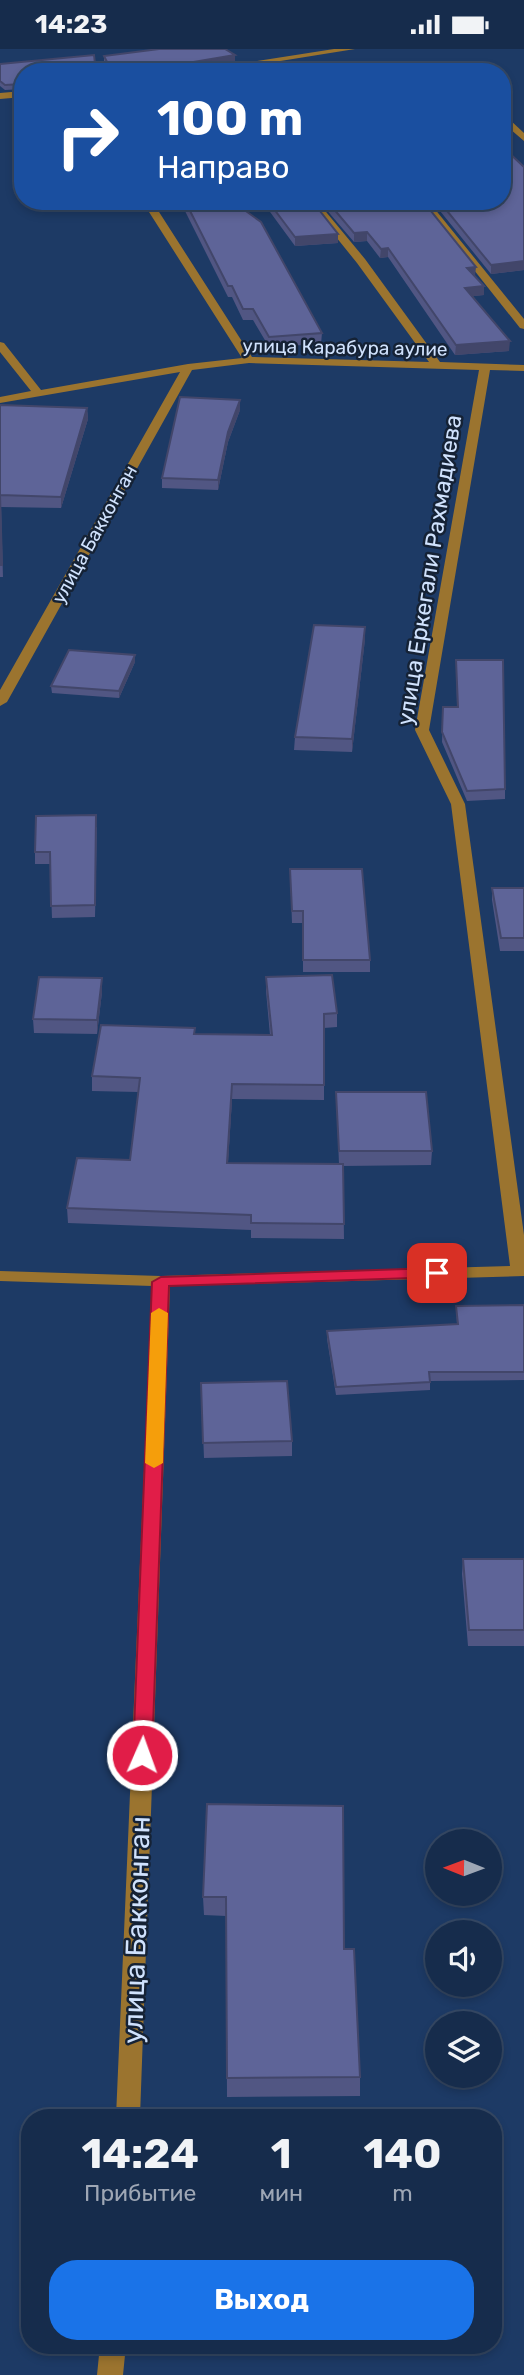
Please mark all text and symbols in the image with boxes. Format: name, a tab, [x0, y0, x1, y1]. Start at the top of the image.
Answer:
text: 14:23	[35, 9, 107, 40]
text: 100 m	[157, 89, 303, 147]
icon: right	[42, 91, 133, 182]
text: Направо	[157, 148, 290, 186]
street label: улица Карабура аулие	[242, 334, 448, 361]
street label: улица Еркегали Рахмадиева	[391, 413, 467, 727]
street label: улица Бакконган	[47, 461, 142, 607]
pin	[407, 1243, 467, 1303]
icon: arrive	[418, 1254, 456, 1292]
position arrow	[105, 1718, 179, 1792]
street label: улица Бакконган	[116, 1816, 157, 2044]
north arrow	[425, 1829, 502, 1906]
map controls	[425, 1829, 502, 2088]
button: sound	[425, 1920, 502, 1997]
button: layers	[425, 2011, 502, 2088]
text: 14:24	[81, 2129, 199, 2179]
text: 1	[271, 2129, 292, 2179]
text: 140	[363, 2129, 442, 2179]
text: Прибытие	[84, 2179, 196, 2207]
text: мин	[259, 2179, 303, 2207]
text: m	[392, 2179, 413, 2207]
button: Выход	[49, 2260, 474, 2340]

